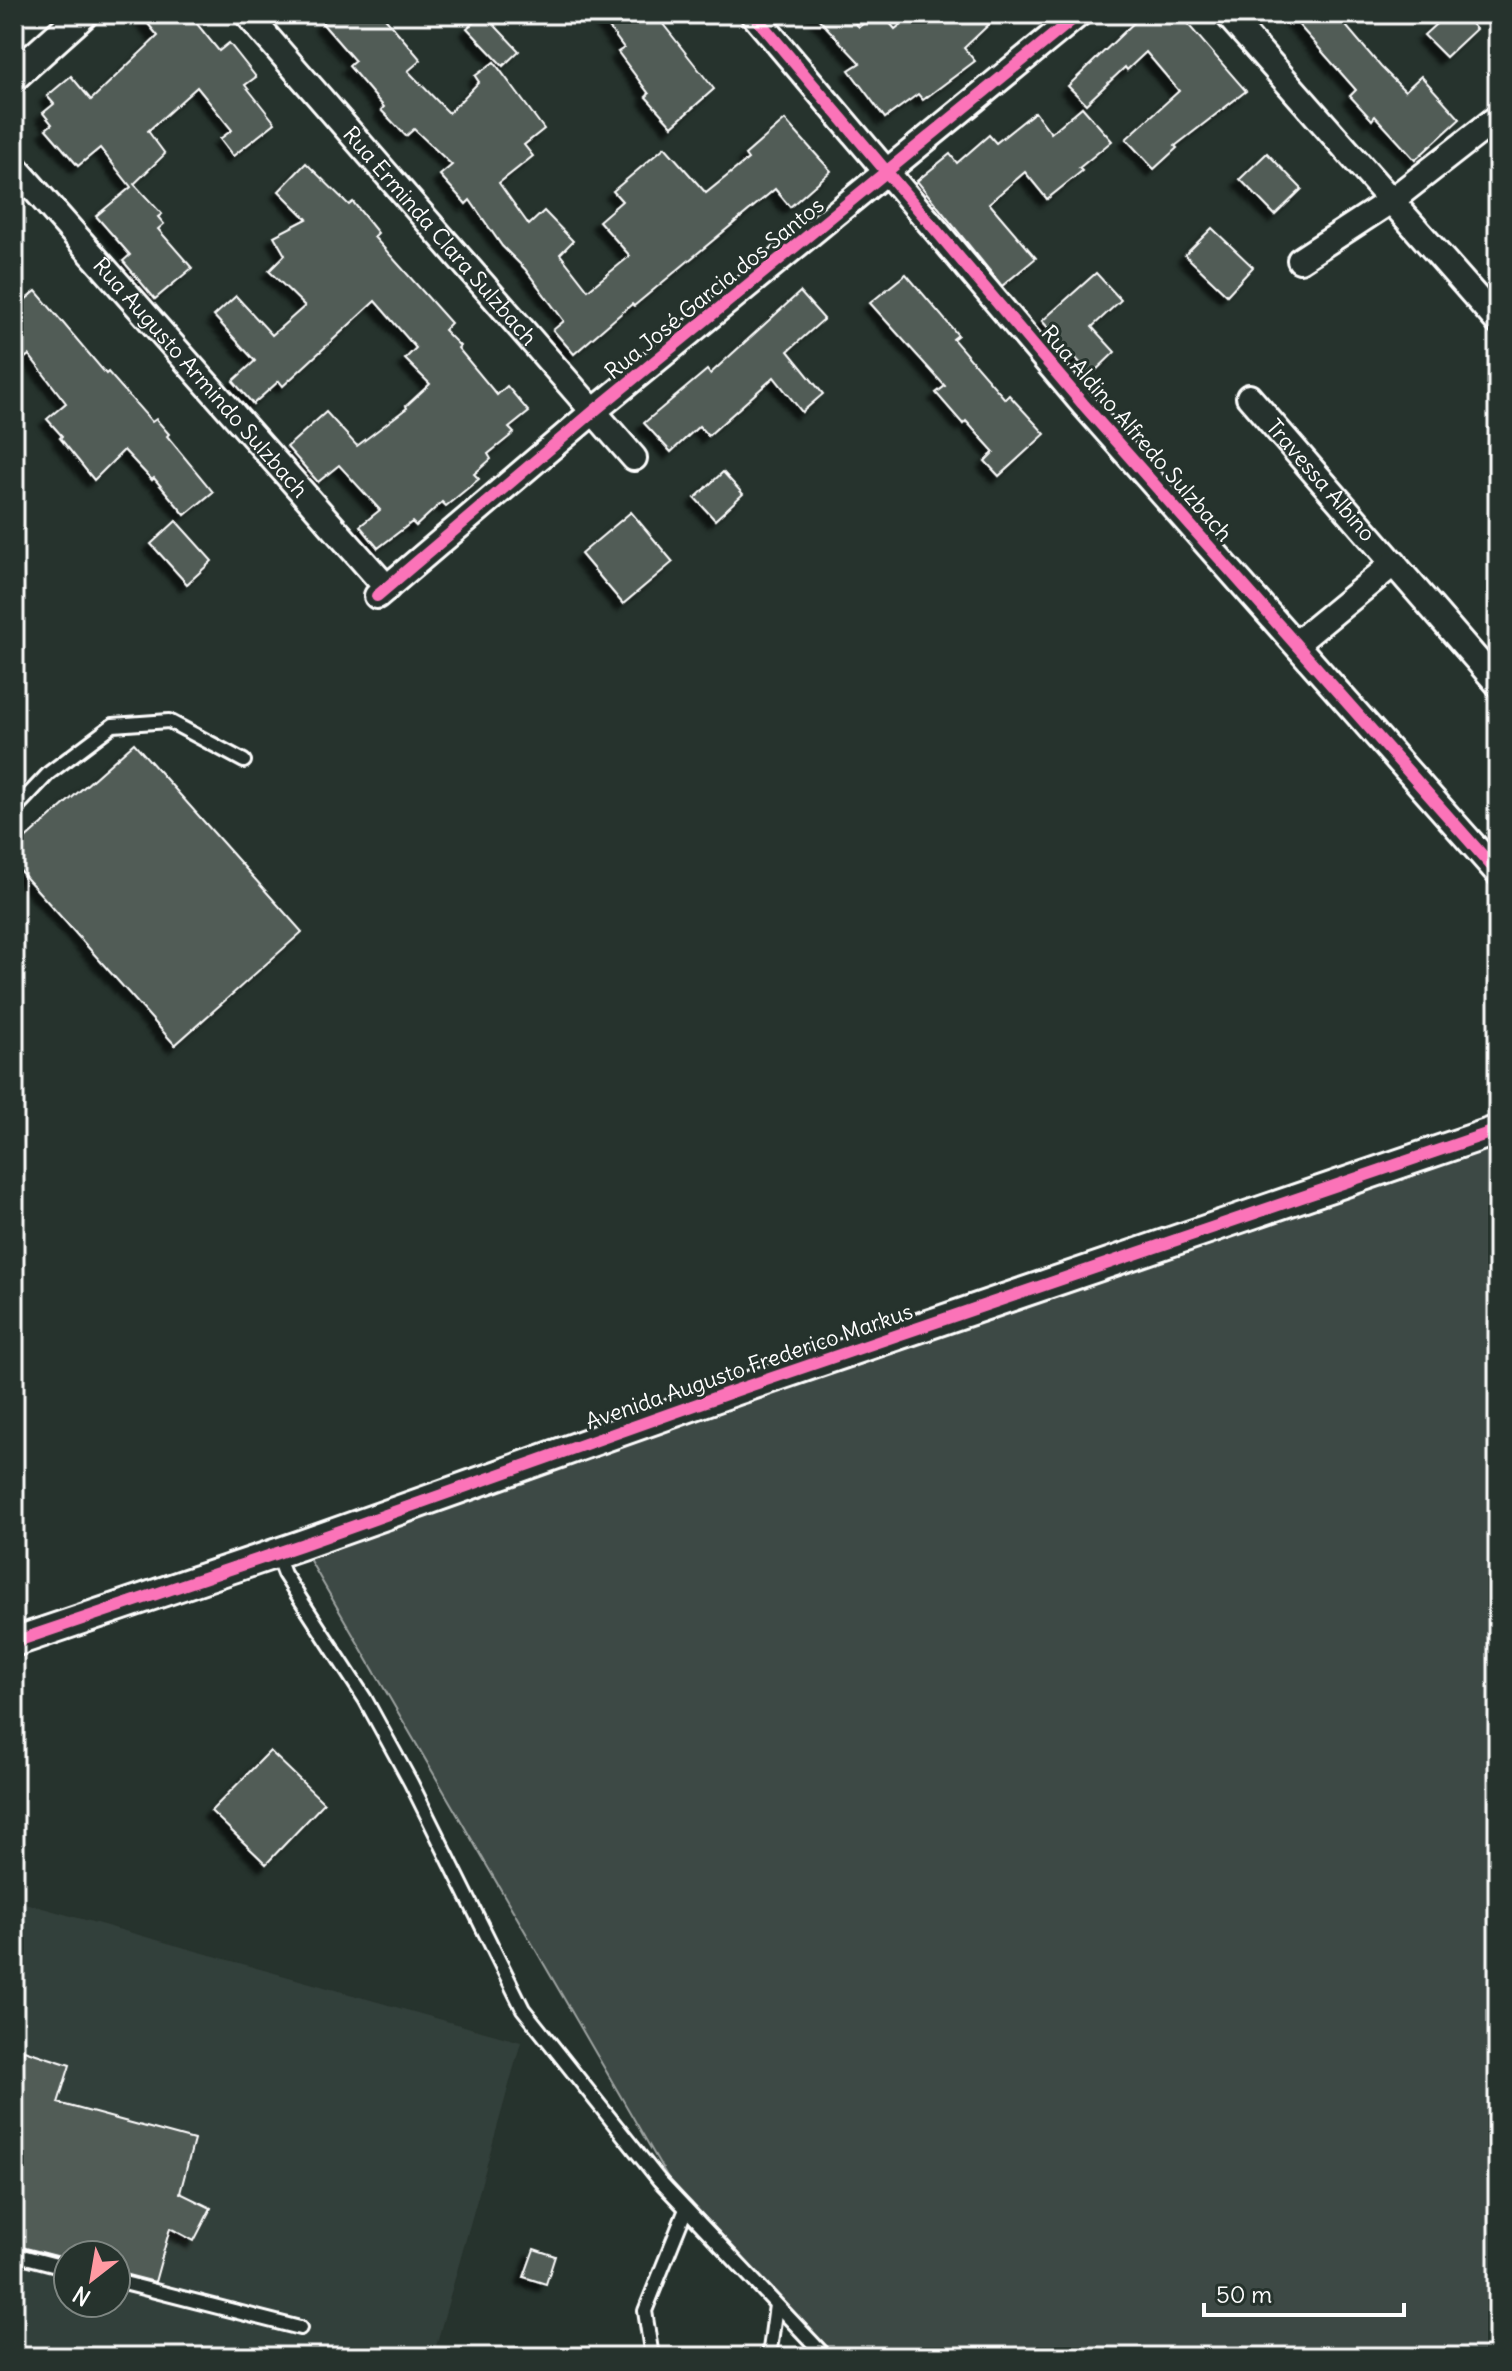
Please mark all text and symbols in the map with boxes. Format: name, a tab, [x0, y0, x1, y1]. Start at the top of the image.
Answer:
street label: Rua Erminda Clara Sulzbach	[337, 120, 543, 351]
street label: Rua José Garcia dos Santos	[599, 191, 829, 385]
street label: Rua Augusto Armindo Sulzbach	[87, 251, 314, 503]
street label: Rua Aldino Alfredo Sulzbach	[1035, 319, 1239, 547]
street label: Travessa Albino	[1260, 413, 1382, 547]
street label: Avenida Augusto Frederico Markus	[582, 1297, 916, 1435]
north arrow	[52, 2239, 132, 2319]
scale bar	[1204, 2267, 1404, 2317]
text: 50 m	[1216, 2279, 1272, 2309]
text: N	[68, 2280, 95, 2312]

